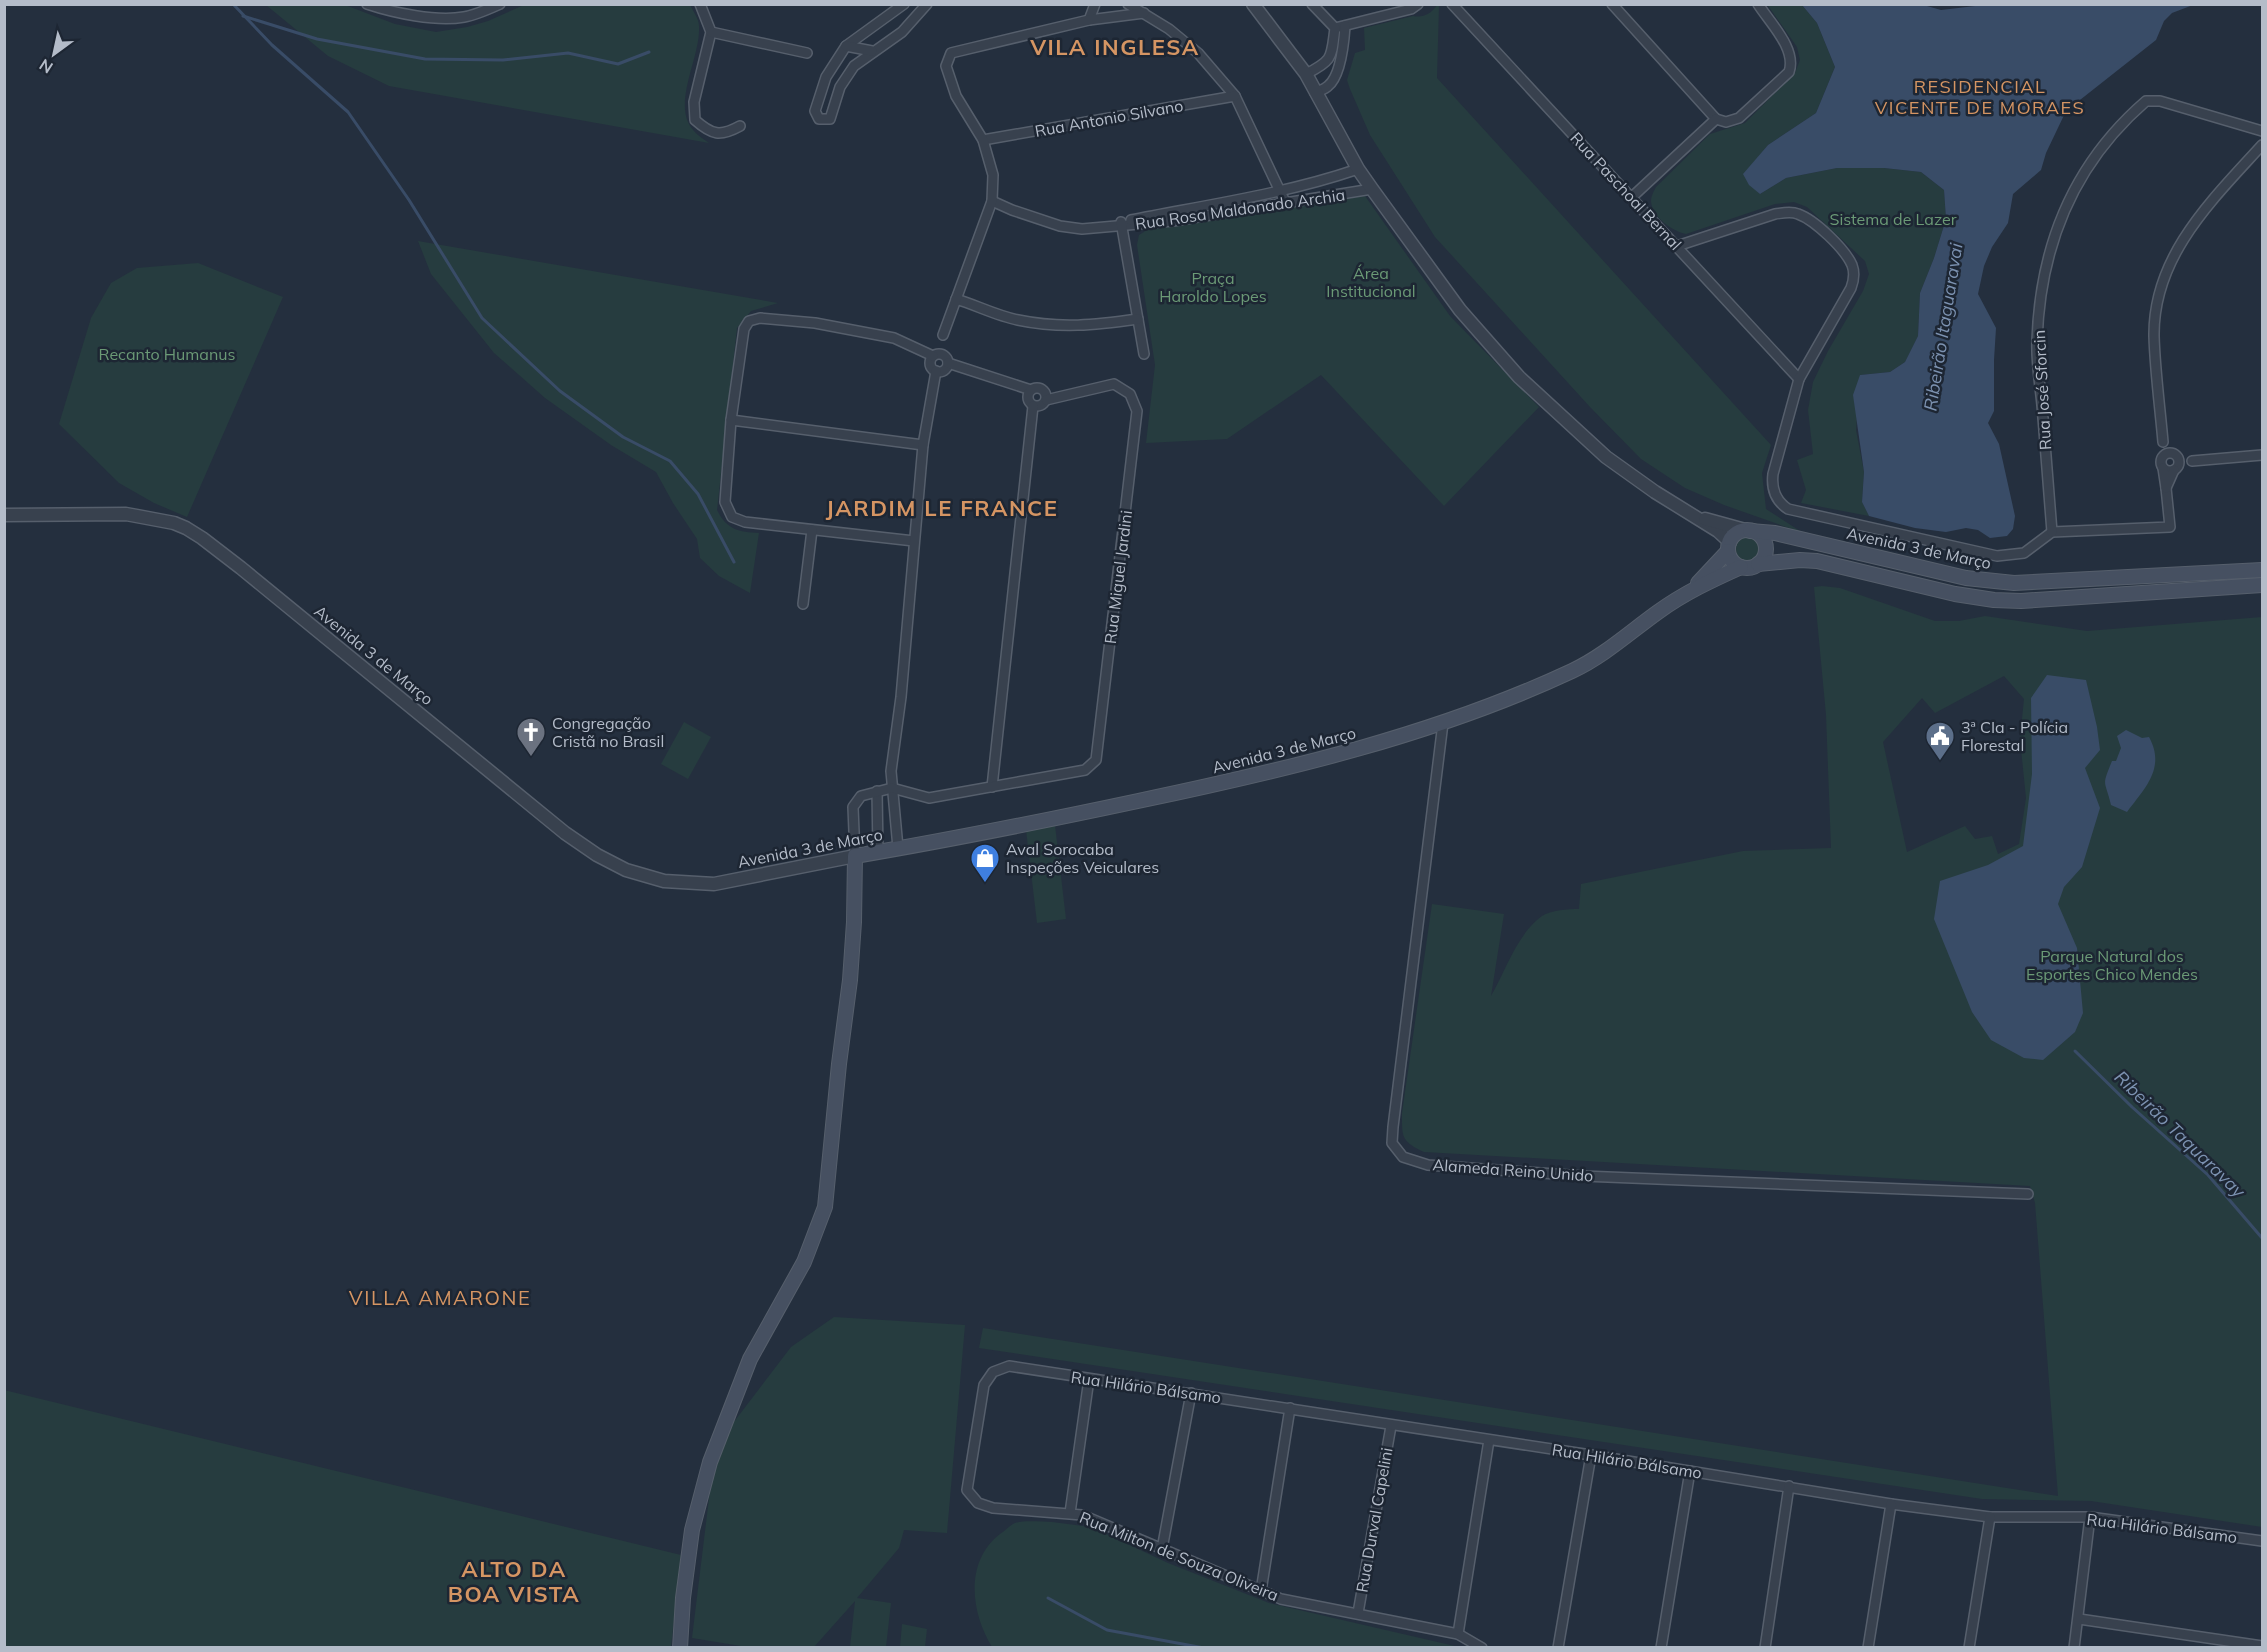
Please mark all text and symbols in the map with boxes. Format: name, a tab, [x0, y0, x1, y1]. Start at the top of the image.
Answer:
north arrow	[24, 24, 84, 84]
district label: VILA INGLESA	[1029, 33, 1200, 61]
text: N	[35, 55, 56, 78]
district label: RESIDENCIAL VICENTE DE MORAES	[1875, 75, 2085, 119]
street label: Rua Antonio Silvano	[1033, 95, 1185, 141]
street label: Rua Paschoal Bernal	[1566, 128, 1686, 254]
street label: Rua Rosa Maldonado Archia	[1134, 184, 1346, 234]
park label: Sistema de Lazer	[1829, 209, 1957, 229]
water label: Ribeirão Itaguaravai	[1918, 241, 1968, 412]
park label: Área Institucional	[1326, 263, 1416, 301]
park label: Praça Haroldo Lopes	[1159, 268, 1267, 306]
street label: Rua José Sforcin	[2029, 329, 2055, 451]
park label: Recanto Humanus	[99, 344, 236, 364]
district label: JARDIM LE FRANCE	[826, 494, 1058, 522]
street label: Rua Miguel Jardini	[1100, 509, 1136, 645]
street label: Avenida 3 de Março	[1845, 523, 1993, 573]
street label: Avenida 3 de Março	[311, 601, 437, 709]
place label: Congregação Cristã no Brasil	[552, 713, 664, 751]
church icon: Congregação Cristã no Brasil	[515, 716, 547, 758]
place label: 3ª CIa - Polícia Florestal	[1961, 717, 2068, 755]
public building icon: 3ª CIa - Polícia Florestal	[1924, 720, 1956, 762]
street label: Avenida 3 de Março	[1210, 722, 1358, 778]
street label: Avenida 3 de Março	[736, 824, 884, 872]
place label: Aval Sorocaba Inspeções Veiculares	[1006, 839, 1159, 877]
shop icon: Aval Sorocaba Inspeções Veiculares	[969, 842, 1001, 884]
park label: Parque Natural dos Esportes Chico Mendes	[2026, 946, 2198, 984]
water label: Ribeirão Taquaravay	[2110, 1066, 2251, 1203]
street label: Alameda Reino Unido	[1432, 1154, 1594, 1186]
district label: VILLA AMARONE	[349, 1285, 531, 1310]
street label: Rua Hilário Bálsamo	[1070, 1367, 1222, 1407]
street label: Rua Hilário Bálsamo	[1551, 1439, 1703, 1483]
street label: Rua Durval Capelini	[1351, 1446, 1397, 1594]
street label: Rua Milton de Souza Oliveira	[1077, 1507, 1281, 1605]
street label: Rua Hilário Bálsamo	[2086, 1509, 2238, 1547]
district label: ALTO DA BOA VISTA	[448, 1555, 580, 1608]

